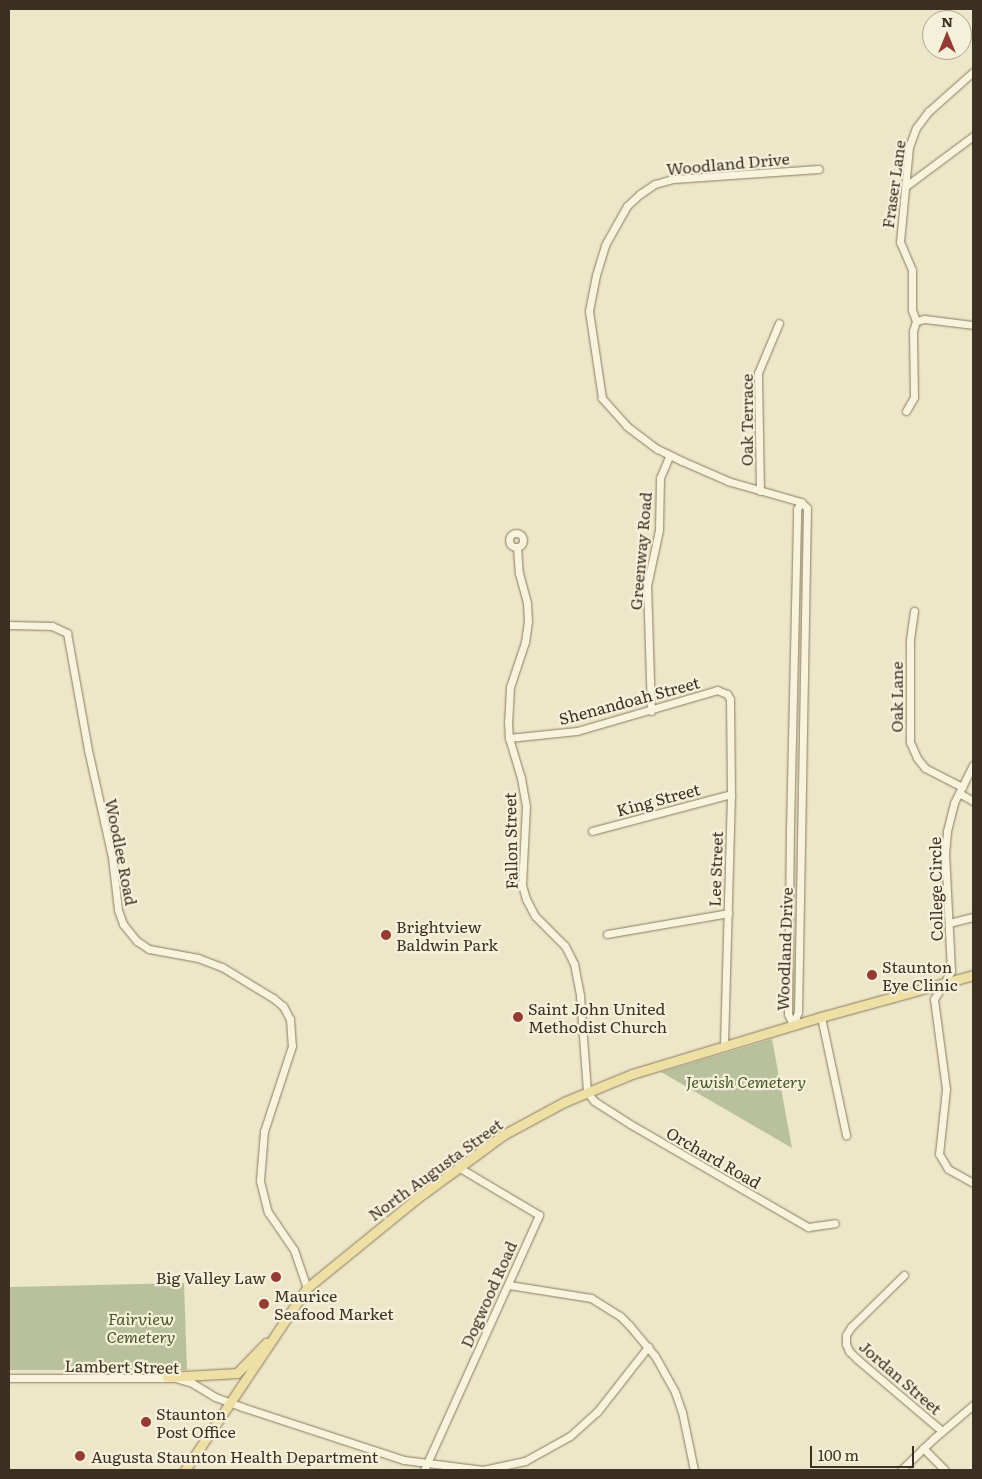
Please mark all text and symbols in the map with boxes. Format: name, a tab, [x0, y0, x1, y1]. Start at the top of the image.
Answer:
north arrow	[922, 10, 972, 60]
text: N	[941, 11, 953, 31]
street label: Fraser Lane	[877, 139, 909, 229]
street label: Woodland Drive	[665, 148, 791, 178]
street label: Oak Terrace	[736, 374, 756, 466]
street label: Greenway Road	[625, 491, 655, 611]
street label: Oak Lane	[886, 661, 906, 733]
street label: Shenandoah Street	[557, 672, 701, 728]
street label: King Street	[614, 779, 702, 819]
street label: Fallon Street	[500, 792, 520, 890]
street label: Woodlee Road	[102, 797, 142, 907]
street label: Lee Street	[704, 831, 726, 907]
street label: College Circle	[924, 837, 946, 941]
street label: Woodland Drive	[772, 887, 796, 1011]
place label: Brightview Baldwin Park	[396, 916, 498, 954]
marker: Brightview Baldwin Park	[380, 929, 392, 941]
place label: Staunton Eye Clinic	[882, 956, 958, 994]
marker: Staunton Eye Clinic	[866, 969, 878, 981]
place label: Saint John United Methodist Church	[528, 998, 667, 1036]
marker: Saint John United Methodist Church	[512, 1011, 524, 1023]
park label: Jewish Cemetery	[686, 1071, 806, 1091]
street label: North Augusta Street	[364, 1114, 506, 1224]
street label: Orchard Road	[663, 1122, 765, 1192]
street label: Dogwood Road	[456, 1238, 520, 1350]
place label: Big Valley Law	[156, 1267, 266, 1287]
marker: Big Valley Law	[270, 1271, 282, 1283]
place label: Maurice Seafood Market	[274, 1285, 394, 1323]
marker: Maurice Seafood Market	[258, 1298, 270, 1310]
park label: Fairview Cemetery	[107, 1308, 175, 1346]
street label: Jordan Street	[856, 1336, 946, 1418]
street label: Lambert Street	[65, 1355, 179, 1377]
place label: Staunton Post Office	[156, 1403, 236, 1441]
marker: Staunton Post Office	[140, 1416, 152, 1428]
scale bar	[812, 1436, 916, 1468]
text: 100 m	[818, 1443, 859, 1466]
place label: Augusta Staunton Health Department	[91, 1446, 378, 1466]
marker: Augusta Staunton Health Department	[73, 1449, 87, 1463]

